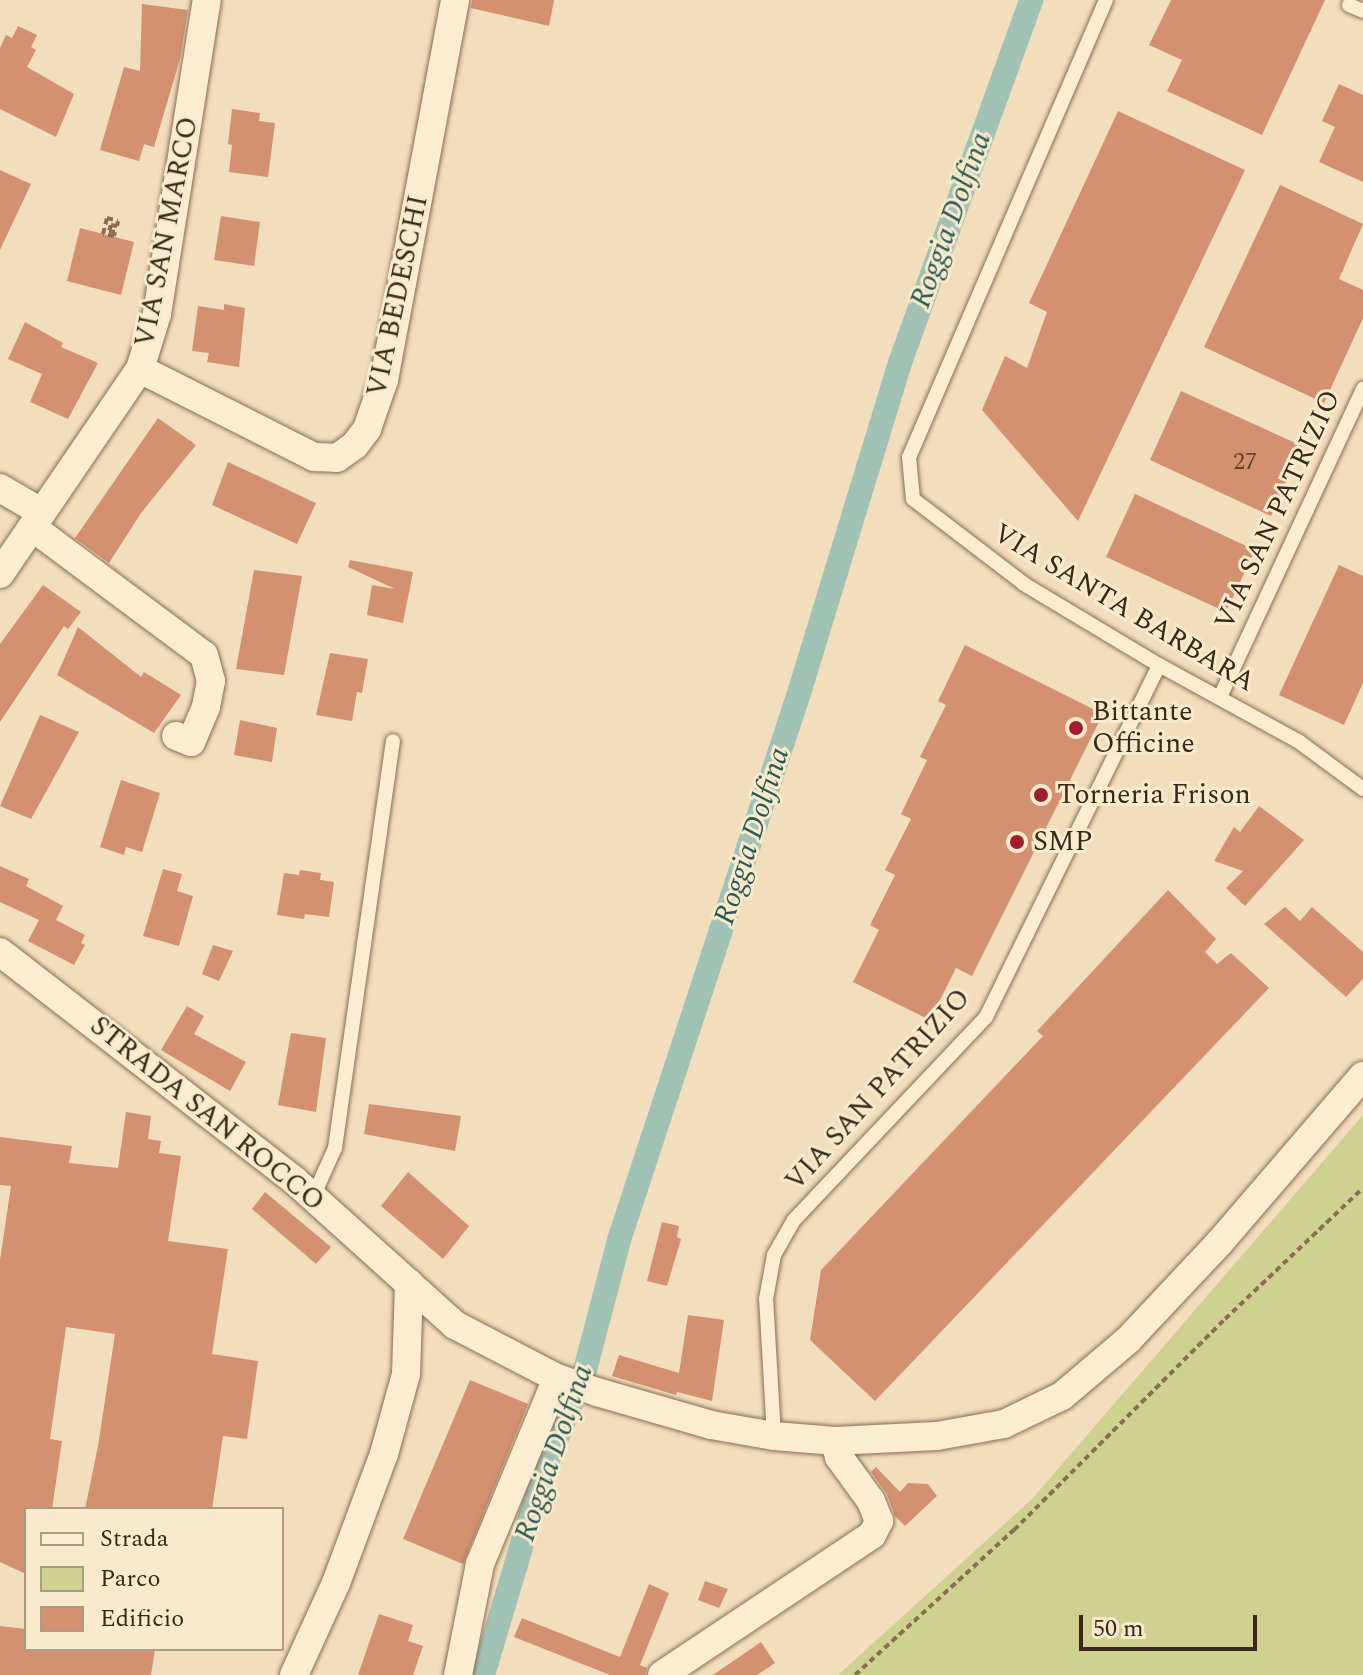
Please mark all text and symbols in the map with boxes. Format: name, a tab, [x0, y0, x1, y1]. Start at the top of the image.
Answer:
street label: VIA SAN MARCO	[128, 114, 206, 350]
water label: Roggia Dolfina	[903, 127, 999, 313]
street label: VIA BEDESCHI	[360, 192, 436, 400]
street label: VIA SAN PATRIZIO	[1208, 385, 1348, 635]
house number: 27	[1233, 449, 1257, 477]
street label: VIA SANTA BARBARA	[987, 517, 1261, 699]
place label: Bittante Officine	[1092, 695, 1195, 761]
marker: Bittante Officine	[1067, 719, 1085, 737]
water label: Roggia Dolfina	[706, 743, 798, 929]
place label: Torneria Frison	[1057, 778, 1251, 812]
marker: Torneria Frison	[1032, 786, 1050, 804]
place label: SMP	[1033, 825, 1093, 859]
marker: SMP	[1008, 833, 1026, 851]
street label: VIA SAN PATRIZIO	[778, 982, 978, 1198]
street label: STRADA SAN ROCCO	[83, 1009, 331, 1219]
water label: Roggia Dolfina	[507, 1360, 601, 1546]
legend	[24, 1507, 284, 1651]
text: Strada	[100, 1521, 168, 1557]
text: Parco	[100, 1561, 161, 1597]
scale bar	[1083, 1599, 1261, 1649]
text: Edificio	[100, 1601, 184, 1637]
text: 50 m	[1093, 1611, 1144, 1647]

